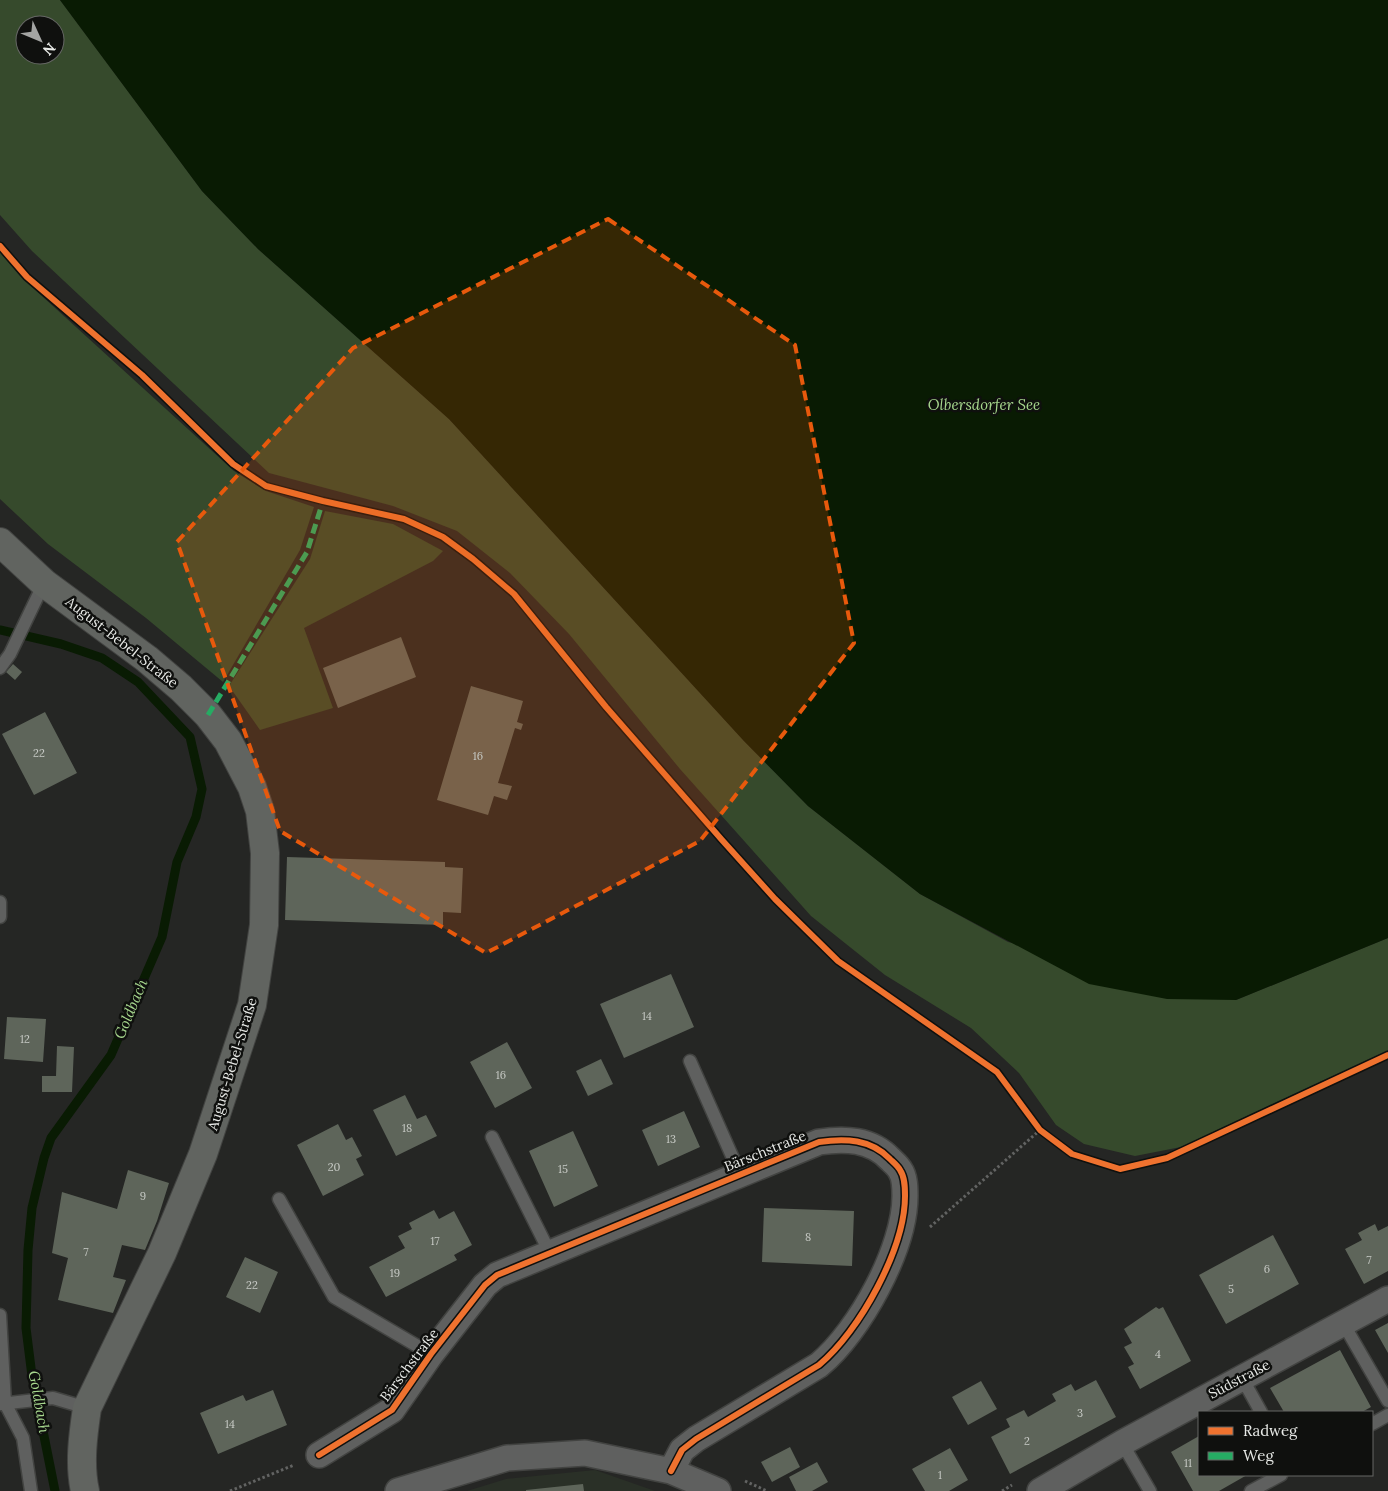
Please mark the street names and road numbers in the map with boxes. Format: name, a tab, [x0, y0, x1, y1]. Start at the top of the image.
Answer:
street label: August-Bebel-Straße	[61, 592, 182, 692]
street label: August-Bebel-Straße	[203, 995, 261, 1133]
street label: Bärschstraße	[722, 1126, 809, 1176]
street label: Bärschstraße	[376, 1325, 442, 1405]
street label: Südstraße	[1205, 1355, 1273, 1403]

